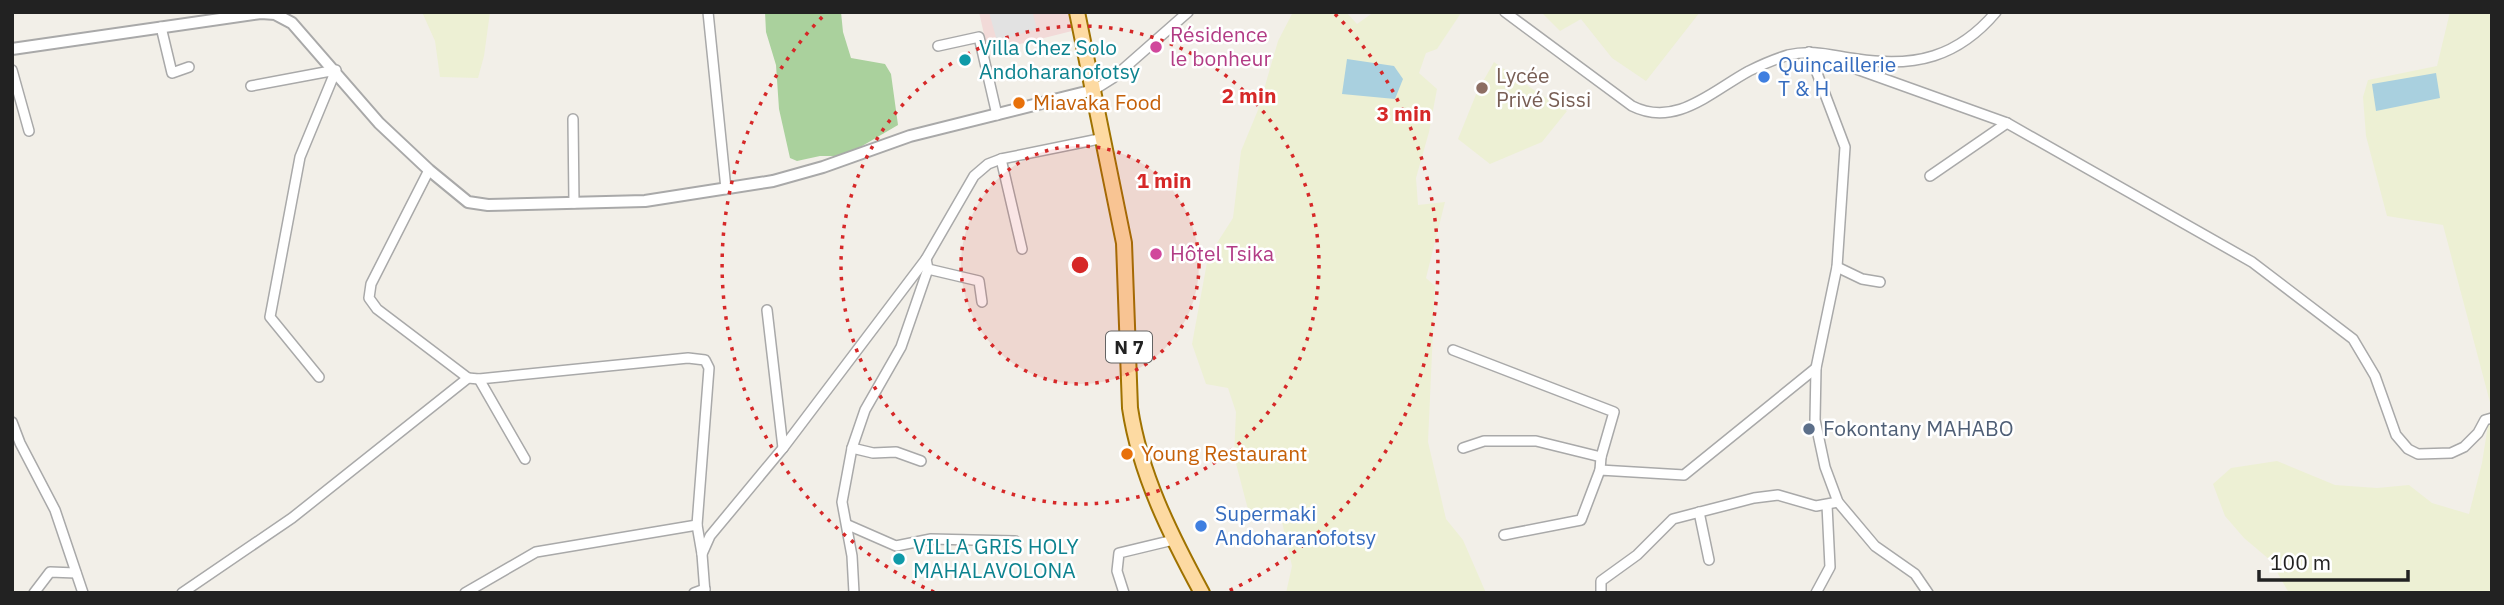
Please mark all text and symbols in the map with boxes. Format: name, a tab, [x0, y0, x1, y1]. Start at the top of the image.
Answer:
place label: Résidence le bonheur	[1170, 20, 1271, 72]
place label: Villa Chez Solo Andoharanofotsy	[979, 33, 1141, 85]
marker: Résidence le bonheur	[1148, 39, 1164, 55]
place label: Quincaillerie T & H	[1778, 50, 1896, 102]
marker: Villa Chez Solo Andoharanofotsy	[957, 52, 973, 68]
place label: Lycée Privé Sissi	[1496, 61, 1591, 113]
marker: Quincaillerie T & H	[1756, 69, 1772, 85]
marker: Lycée Privé Sissi	[1474, 80, 1490, 96]
text: 2 min	[1222, 81, 1276, 109]
place label: Miavaka Food	[1033, 88, 1162, 116]
marker: Miavaka Food	[1011, 95, 1027, 111]
text: 3 min	[1377, 99, 1431, 127]
text: 1 min	[1137, 166, 1191, 194]
place label: Hôtel Tsika	[1170, 239, 1274, 267]
marker: Hôtel Tsika	[1148, 246, 1164, 262]
centre of rings	[1068, 253, 1092, 277]
road number: N 7	[1106, 332, 1152, 362]
place label: Fokontany MAHABO	[1823, 414, 2014, 442]
marker: Fokontany MAHABO	[1801, 421, 1817, 437]
place label: Young Restaurant	[1141, 439, 1307, 467]
marker: Young Restaurant	[1119, 446, 1135, 462]
place label: Supermaki Andoharanofotsy	[1215, 499, 1377, 551]
marker: Supermaki Andoharanofotsy	[1193, 518, 1209, 534]
place label: VILLA GRIS HOLY MAHALAVOLONA	[913, 532, 1079, 584]
scale bar	[2259, 538, 2408, 582]
text: 100 m	[2270, 548, 2331, 576]
marker: VILLA GRIS HOLY MAHALAVOLONA	[891, 551, 907, 567]

